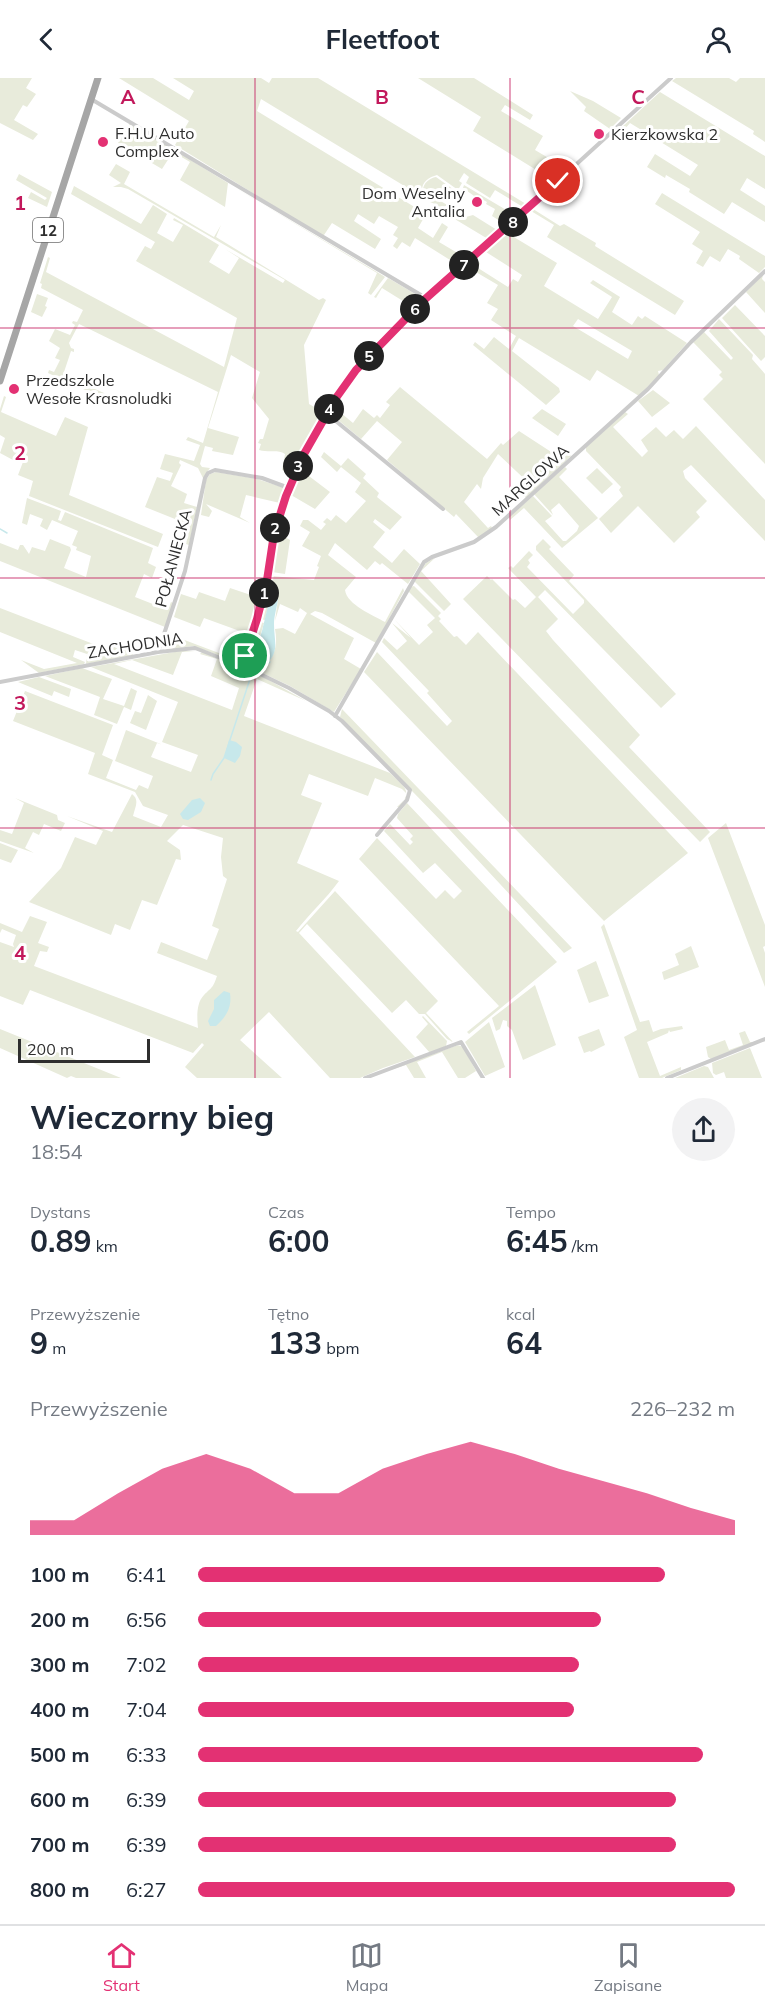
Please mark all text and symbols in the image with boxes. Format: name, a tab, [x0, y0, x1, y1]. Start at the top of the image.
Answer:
text: Fleetfoot	[326, 22, 439, 56]
icon: back	[30, 23, 63, 56]
icon: person	[702, 23, 735, 56]
text: A	[121, 84, 136, 109]
text: B	[375, 84, 389, 109]
text: C	[631, 84, 645, 109]
place label: F.H.U Auto Complex	[115, 123, 194, 161]
place label: Kierzkowska 2	[611, 124, 718, 144]
marker: Kierzkowska 2	[592, 127, 606, 141]
marker: F.H.U Auto Complex	[96, 135, 110, 149]
pin	[532, 155, 583, 206]
icon: check	[541, 164, 574, 197]
place label: Dom Weselny Antalia	[362, 183, 466, 221]
text: 1	[14, 190, 26, 215]
marker: Dom Weselny Antalia	[470, 195, 484, 209]
pin: 8	[498, 207, 528, 237]
text: 8	[508, 212, 518, 232]
road number: 12	[33, 218, 63, 242]
pin: 7	[449, 250, 479, 280]
text: 7	[459, 255, 469, 275]
pin: 6	[400, 294, 430, 324]
text: 6	[410, 299, 420, 319]
pin: 5	[354, 341, 384, 371]
text: 5	[364, 346, 374, 366]
place label: Przedszkole Wesołe Krasnoludki	[26, 370, 172, 408]
marker: Przedszkole Wesołe Krasnoludki	[7, 382, 21, 396]
pin: 4	[314, 394, 344, 424]
text: 4	[324, 399, 334, 419]
text: 2	[14, 440, 26, 465]
street label: MARGLOWA	[487, 440, 573, 520]
pin: 3	[283, 451, 313, 481]
text: 3	[293, 456, 303, 476]
street label: POŁANIECKA	[150, 507, 196, 609]
pin: 2	[260, 513, 290, 543]
text: 2	[270, 518, 280, 538]
pin: 1	[249, 578, 279, 608]
text: 1	[259, 583, 269, 603]
street label: ZACHODNIA	[86, 628, 184, 662]
pin	[219, 630, 270, 681]
icon: arrive	[228, 639, 261, 672]
text: 3	[14, 690, 26, 715]
text: 4	[14, 940, 26, 965]
scale bar	[18, 1036, 150, 1064]
text: 200 m	[27, 1039, 74, 1059]
text: Wieczorny bieg	[30, 1096, 274, 1137]
button: share	[672, 1098, 735, 1161]
text: 18:54	[30, 1139, 83, 1164]
text: Dystans	[30, 1202, 91, 1222]
text: Czas	[268, 1202, 304, 1222]
text: Tempo	[506, 1202, 556, 1222]
text: 0.89	[30, 1222, 91, 1260]
text: 6:00	[268, 1222, 329, 1260]
text: 6:45	[506, 1222, 567, 1260]
text: km	[91, 1236, 118, 1256]
text: /km	[567, 1236, 598, 1256]
text: Przewyższenie	[30, 1304, 140, 1324]
text: Tętno	[268, 1304, 309, 1324]
text: kcal	[506, 1304, 535, 1324]
text: 9	[30, 1324, 48, 1362]
text: 133	[268, 1324, 322, 1362]
text: 64	[506, 1324, 542, 1362]
text: m	[48, 1338, 66, 1358]
text: bpm	[322, 1338, 359, 1358]
text: Przewyższenie	[30, 1396, 168, 1421]
text: 226–232 m	[630, 1396, 735, 1421]
text: 100 m	[30, 1562, 89, 1587]
text: 6:41	[126, 1562, 167, 1587]
text: 200 m	[30, 1607, 89, 1632]
text: 6:56	[126, 1607, 167, 1632]
text: 300 m	[30, 1652, 89, 1677]
text: 7:02	[126, 1652, 167, 1677]
text: 400 m	[30, 1697, 89, 1722]
text: 7:04	[126, 1697, 167, 1722]
text: 500 m	[30, 1742, 89, 1767]
text: 6:33	[126, 1742, 167, 1767]
text: 600 m	[30, 1787, 89, 1812]
text: 6:39	[126, 1787, 167, 1812]
text: 700 m	[30, 1832, 89, 1857]
text: 6:39	[126, 1832, 167, 1857]
text: 800 m	[30, 1877, 89, 1902]
text: 6:27	[126, 1877, 167, 1902]
tab: Start	[103, 1939, 140, 1995]
tab: Mapa	[346, 1939, 388, 1995]
tab: Zapisane	[594, 1939, 662, 1995]

